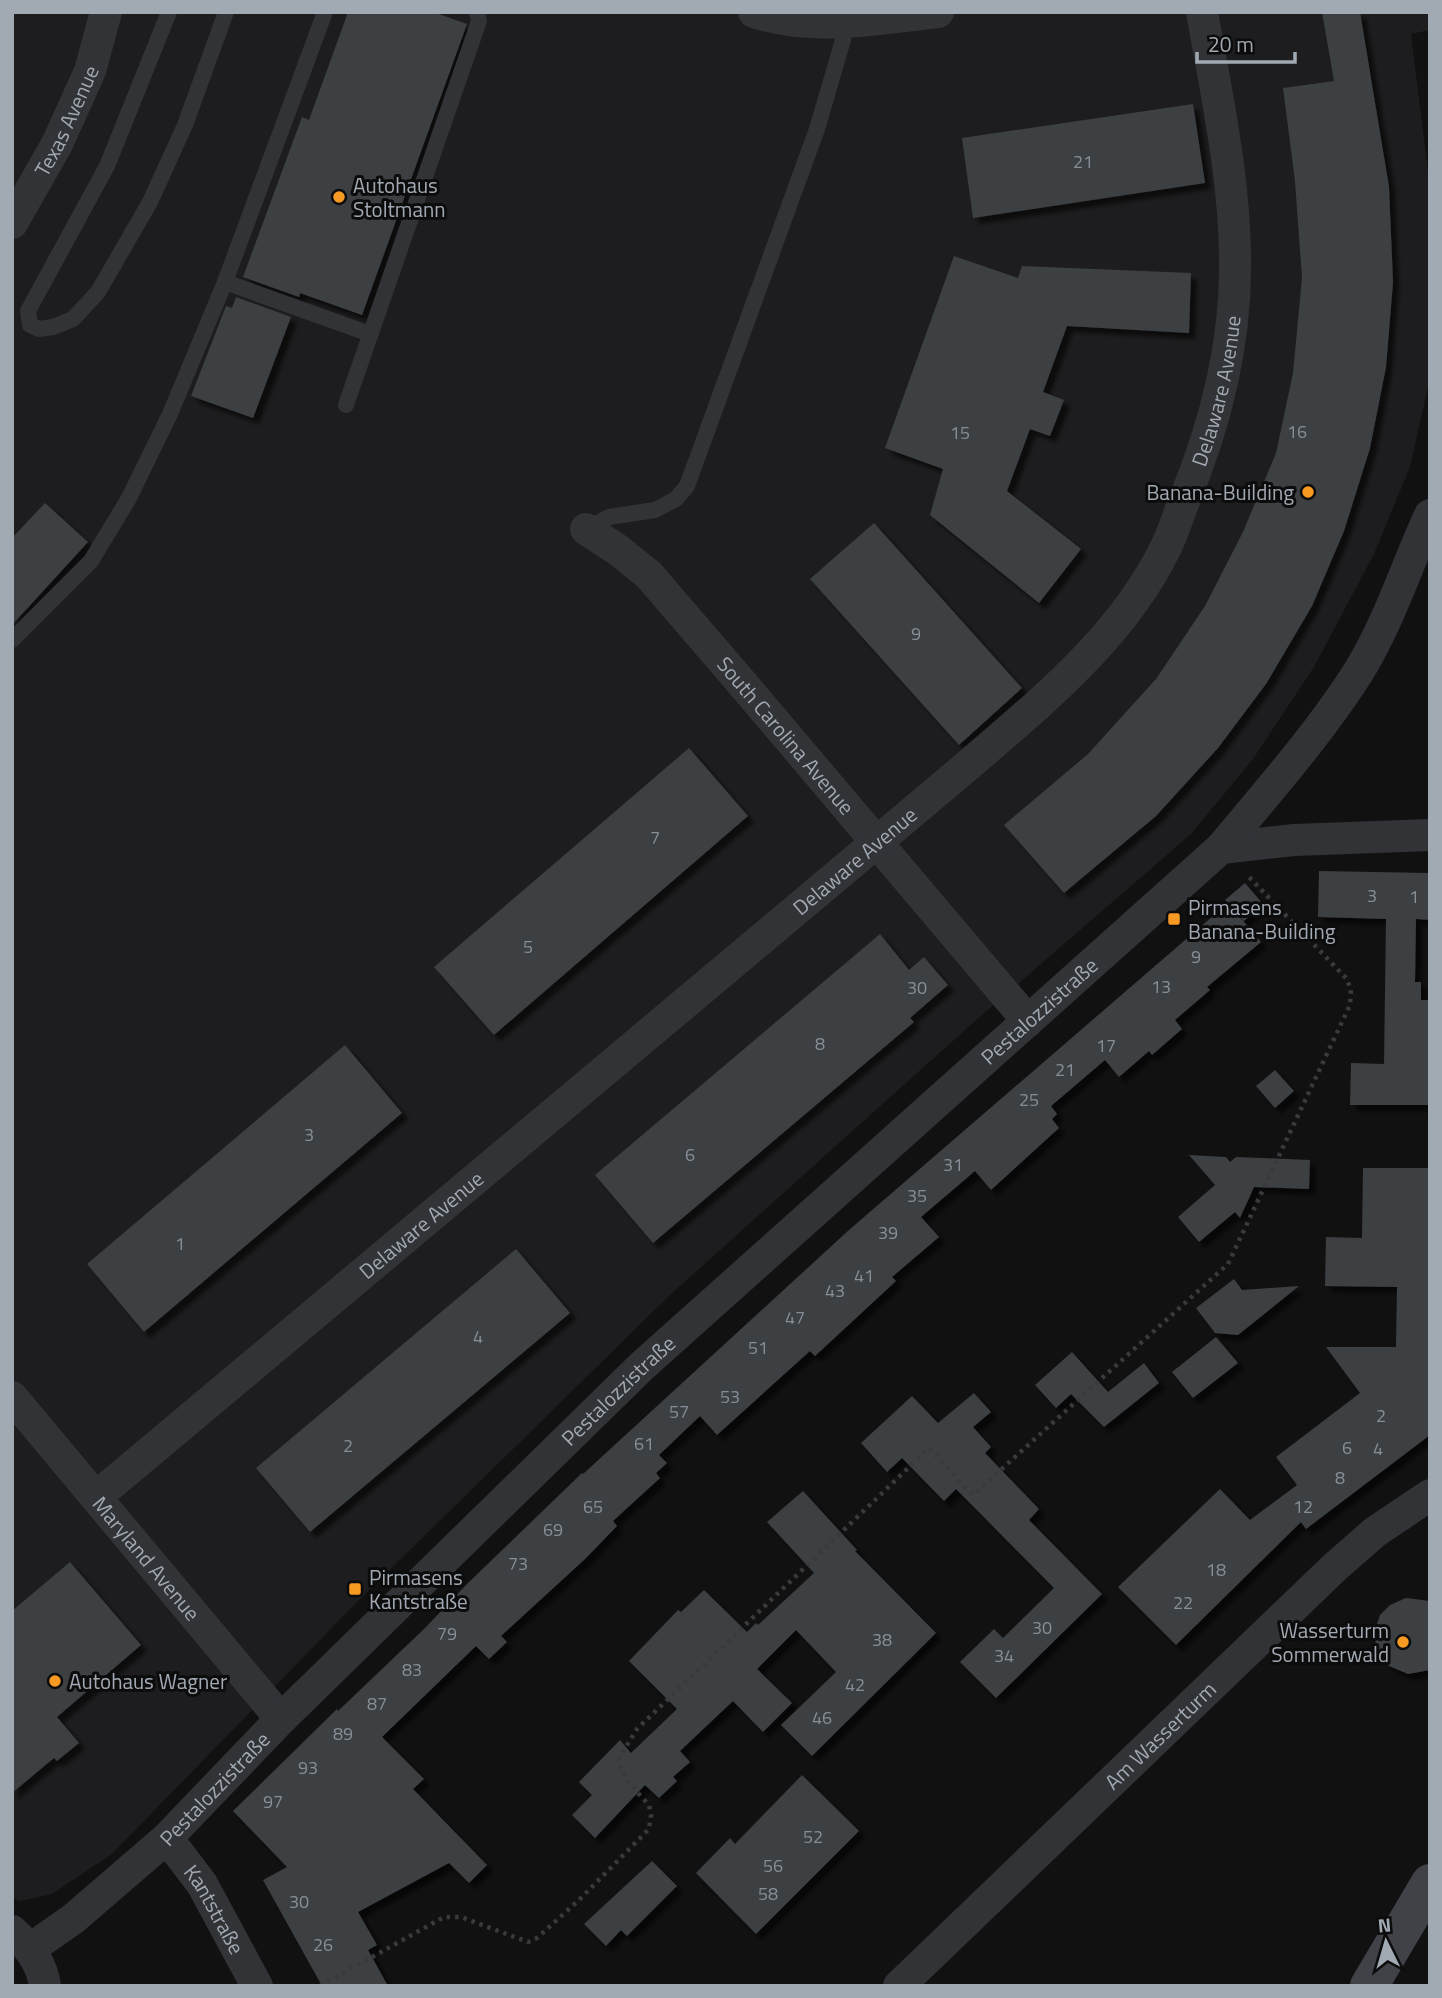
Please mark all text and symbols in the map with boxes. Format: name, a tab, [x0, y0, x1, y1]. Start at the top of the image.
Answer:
scale bar	[1197, 21, 1295, 65]
text: 20 m	[1208, 28, 1254, 60]
street label: Texas Avenue	[26, 60, 107, 182]
house number: 21	[1073, 148, 1093, 175]
place label: Autohaus Stoltmann	[353, 169, 446, 225]
marker: Autohaus Stoltmann	[331, 189, 347, 205]
street label: Delaware Avenue	[1183, 314, 1249, 471]
house number: 16	[1287, 418, 1307, 445]
house number: 15	[950, 419, 970, 446]
place label: Banana-Building	[1146, 476, 1294, 508]
marker: Banana-Building	[1300, 484, 1316, 500]
house number: 9	[911, 620, 921, 647]
street label: South Carolina Avenue	[710, 649, 862, 821]
street label: Delaware Avenue	[785, 799, 924, 923]
house number: 7	[650, 824, 660, 851]
house number: 3	[1367, 882, 1377, 909]
house number: 1	[1409, 883, 1419, 910]
place label: Pirmasens Banana-Building	[1188, 891, 1336, 947]
marker: Pirmasens Banana-Building	[1166, 911, 1182, 927]
house number: 5	[523, 933, 533, 960]
house number: 9	[1191, 943, 1201, 970]
street label: Pestalozzistraße	[973, 950, 1105, 1072]
house number: 13	[1151, 973, 1171, 1000]
house number: 30	[907, 974, 927, 1001]
house number: 8	[815, 1030, 825, 1057]
house number: 17	[1096, 1032, 1116, 1059]
house number: 21	[1055, 1056, 1075, 1083]
house number: 25	[1019, 1086, 1039, 1113]
house number: 3	[304, 1121, 314, 1148]
house number: 6	[685, 1141, 695, 1168]
house number: 31	[943, 1151, 963, 1178]
street label: Delaware Avenue	[352, 1163, 490, 1286]
house number: 35	[907, 1182, 927, 1209]
house number: 39	[878, 1219, 898, 1246]
house number: 1	[175, 1230, 185, 1257]
house number: 41	[854, 1262, 874, 1289]
house number: 43	[825, 1277, 845, 1304]
house number: 47	[785, 1304, 805, 1331]
house number: 4	[473, 1323, 483, 1350]
street label: Pestalozzistraße	[553, 1328, 682, 1453]
house number: 51	[748, 1334, 768, 1361]
house number: 53	[720, 1383, 740, 1410]
house number: 57	[669, 1398, 689, 1425]
house number: 2	[1376, 1402, 1386, 1429]
house number: 61	[634, 1430, 654, 1457]
house number: 2	[343, 1432, 353, 1459]
house number: 6	[1342, 1434, 1352, 1461]
house number: 4	[1373, 1435, 1383, 1462]
house number: 8	[1335, 1464, 1345, 1491]
street label: Maryland Avenue	[85, 1489, 208, 1627]
house number: 65	[583, 1493, 603, 1520]
house number: 12	[1293, 1493, 1313, 1520]
house number: 69	[543, 1516, 563, 1543]
house number: 73	[508, 1550, 528, 1577]
house number: 18	[1206, 1556, 1226, 1583]
place label: Pirmasens Kantstraße	[369, 1561, 468, 1617]
marker: Pirmasens Kantstraße	[347, 1581, 363, 1597]
house number: 22	[1173, 1589, 1193, 1616]
house number: 30	[1032, 1614, 1052, 1641]
place label: Wasserturm Sommerwald	[1271, 1614, 1389, 1670]
house number: 79	[437, 1620, 457, 1647]
house number: 38	[872, 1626, 892, 1653]
marker: Wasserturm Sommerwald	[1395, 1634, 1411, 1650]
house number: 34	[994, 1642, 1014, 1669]
house number: 83	[402, 1656, 422, 1683]
place label: Autohaus Wagner	[69, 1665, 227, 1697]
house number: 42	[845, 1671, 865, 1698]
marker: Autohaus Wagner	[47, 1673, 63, 1689]
street label: Am Wasserturm	[1097, 1674, 1223, 1797]
house number: 87	[367, 1690, 387, 1717]
house number: 46	[812, 1704, 832, 1731]
house number: 89	[333, 1720, 353, 1747]
street label: Pestalozzistraße	[152, 1724, 277, 1853]
house number: 93	[298, 1754, 318, 1781]
house number: 97	[263, 1788, 283, 1815]
house number: 52	[803, 1823, 823, 1850]
house number: 56	[763, 1852, 783, 1879]
street label: Kantstraße	[176, 1857, 253, 1960]
house number: 58	[758, 1880, 778, 1907]
house number: 30	[289, 1888, 309, 1915]
north arrow	[1351, 1907, 1421, 1977]
text: N	[1377, 1910, 1392, 1940]
house number: 26	[313, 1931, 333, 1958]

